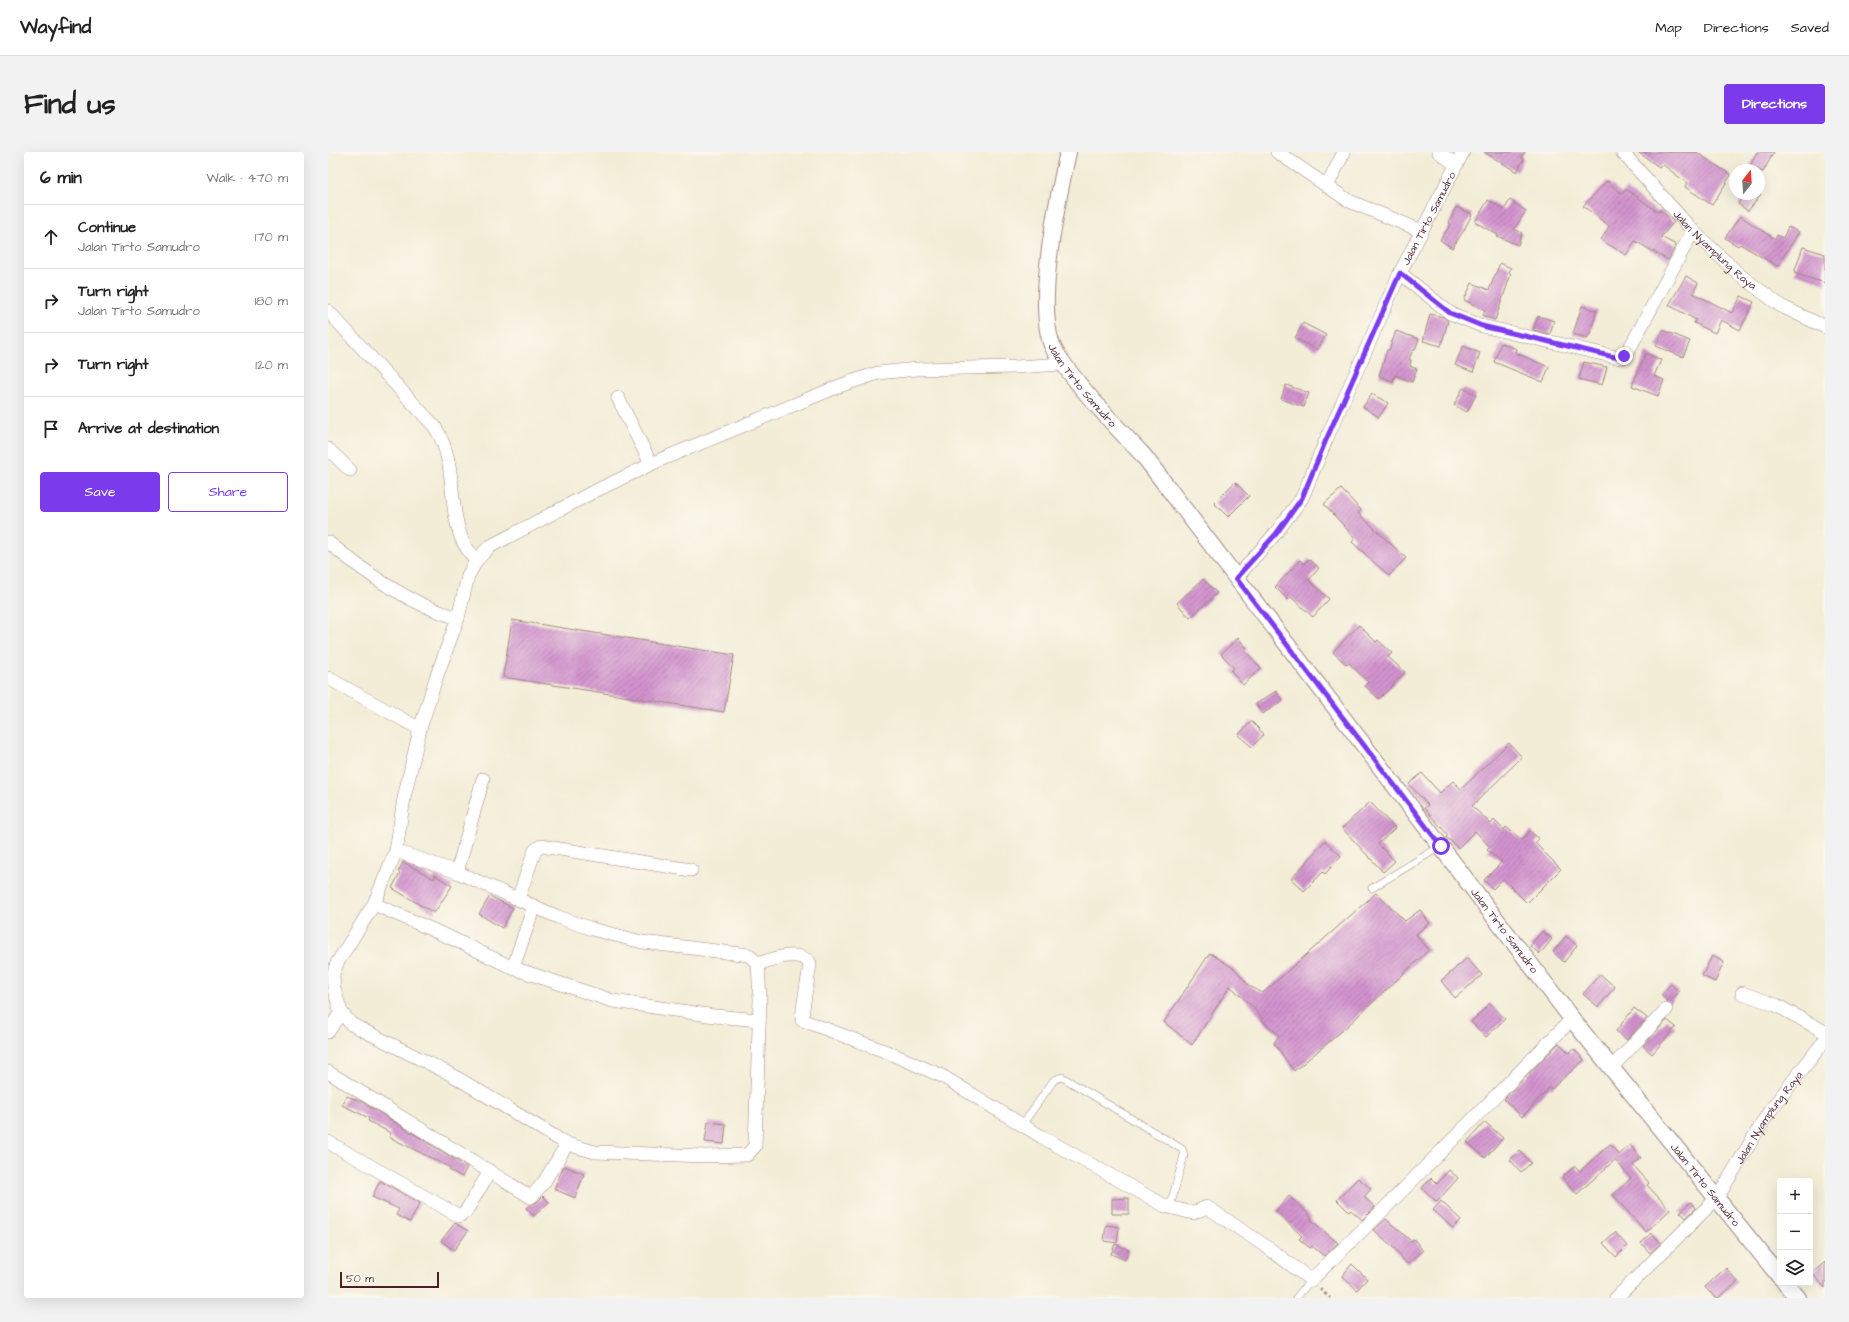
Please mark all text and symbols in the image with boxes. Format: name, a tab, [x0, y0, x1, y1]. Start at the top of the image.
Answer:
text: Wayfind	[20, 14, 91, 41]
text: Map	[1655, 18, 1682, 38]
text: Directions	[1704, 18, 1769, 38]
text: Saved	[1791, 18, 1829, 38]
button: Directions	[1724, 84, 1825, 124]
text: Find us	[24, 85, 115, 124]
north arrow	[1729, 164, 1765, 200]
text: 6 min	[40, 166, 82, 190]
text: Walk · 470 m	[207, 169, 288, 187]
street label: Jalan Tirto Samudro	[1399, 169, 1460, 268]
street label: Jalan Nyamplung Raya	[1670, 207, 1760, 293]
text: Continue	[78, 217, 136, 238]
icon: ahead	[40, 226, 62, 248]
text: 170 m	[255, 228, 288, 246]
text: Jalan Tirto Samudro	[78, 238, 200, 256]
text: Turn right	[78, 281, 149, 302]
icon: right	[40, 290, 62, 312]
text: 180 m	[254, 292, 288, 310]
text: Jalan Tirto Samudro	[78, 302, 200, 320]
street label: Jalan Tirto Samudro	[1044, 341, 1120, 431]
route end	[1615, 347, 1633, 365]
icon: right	[40, 354, 62, 376]
text: Turn right	[78, 354, 149, 375]
text: 120 m	[255, 356, 288, 374]
icon: arrive	[40, 418, 62, 440]
text: Arrive at destination	[78, 418, 219, 439]
button: Save	[40, 472, 160, 512]
button: Share	[168, 472, 288, 512]
route start	[1432, 837, 1450, 855]
street label: Jalan Tirto Samudro	[1467, 885, 1542, 977]
street label: Jalan Nyamplung Raya	[1732, 1068, 1806, 1167]
street label: Jalan Tirto Samudro	[1667, 1140, 1744, 1230]
map controls	[1777, 1178, 1813, 1286]
button: +	[1777, 1178, 1813, 1214]
button: −	[1777, 1214, 1813, 1250]
button: layers	[1777, 1250, 1813, 1286]
scale bar	[340, 1270, 439, 1289]
text: 50 m	[346, 1271, 374, 1286]

